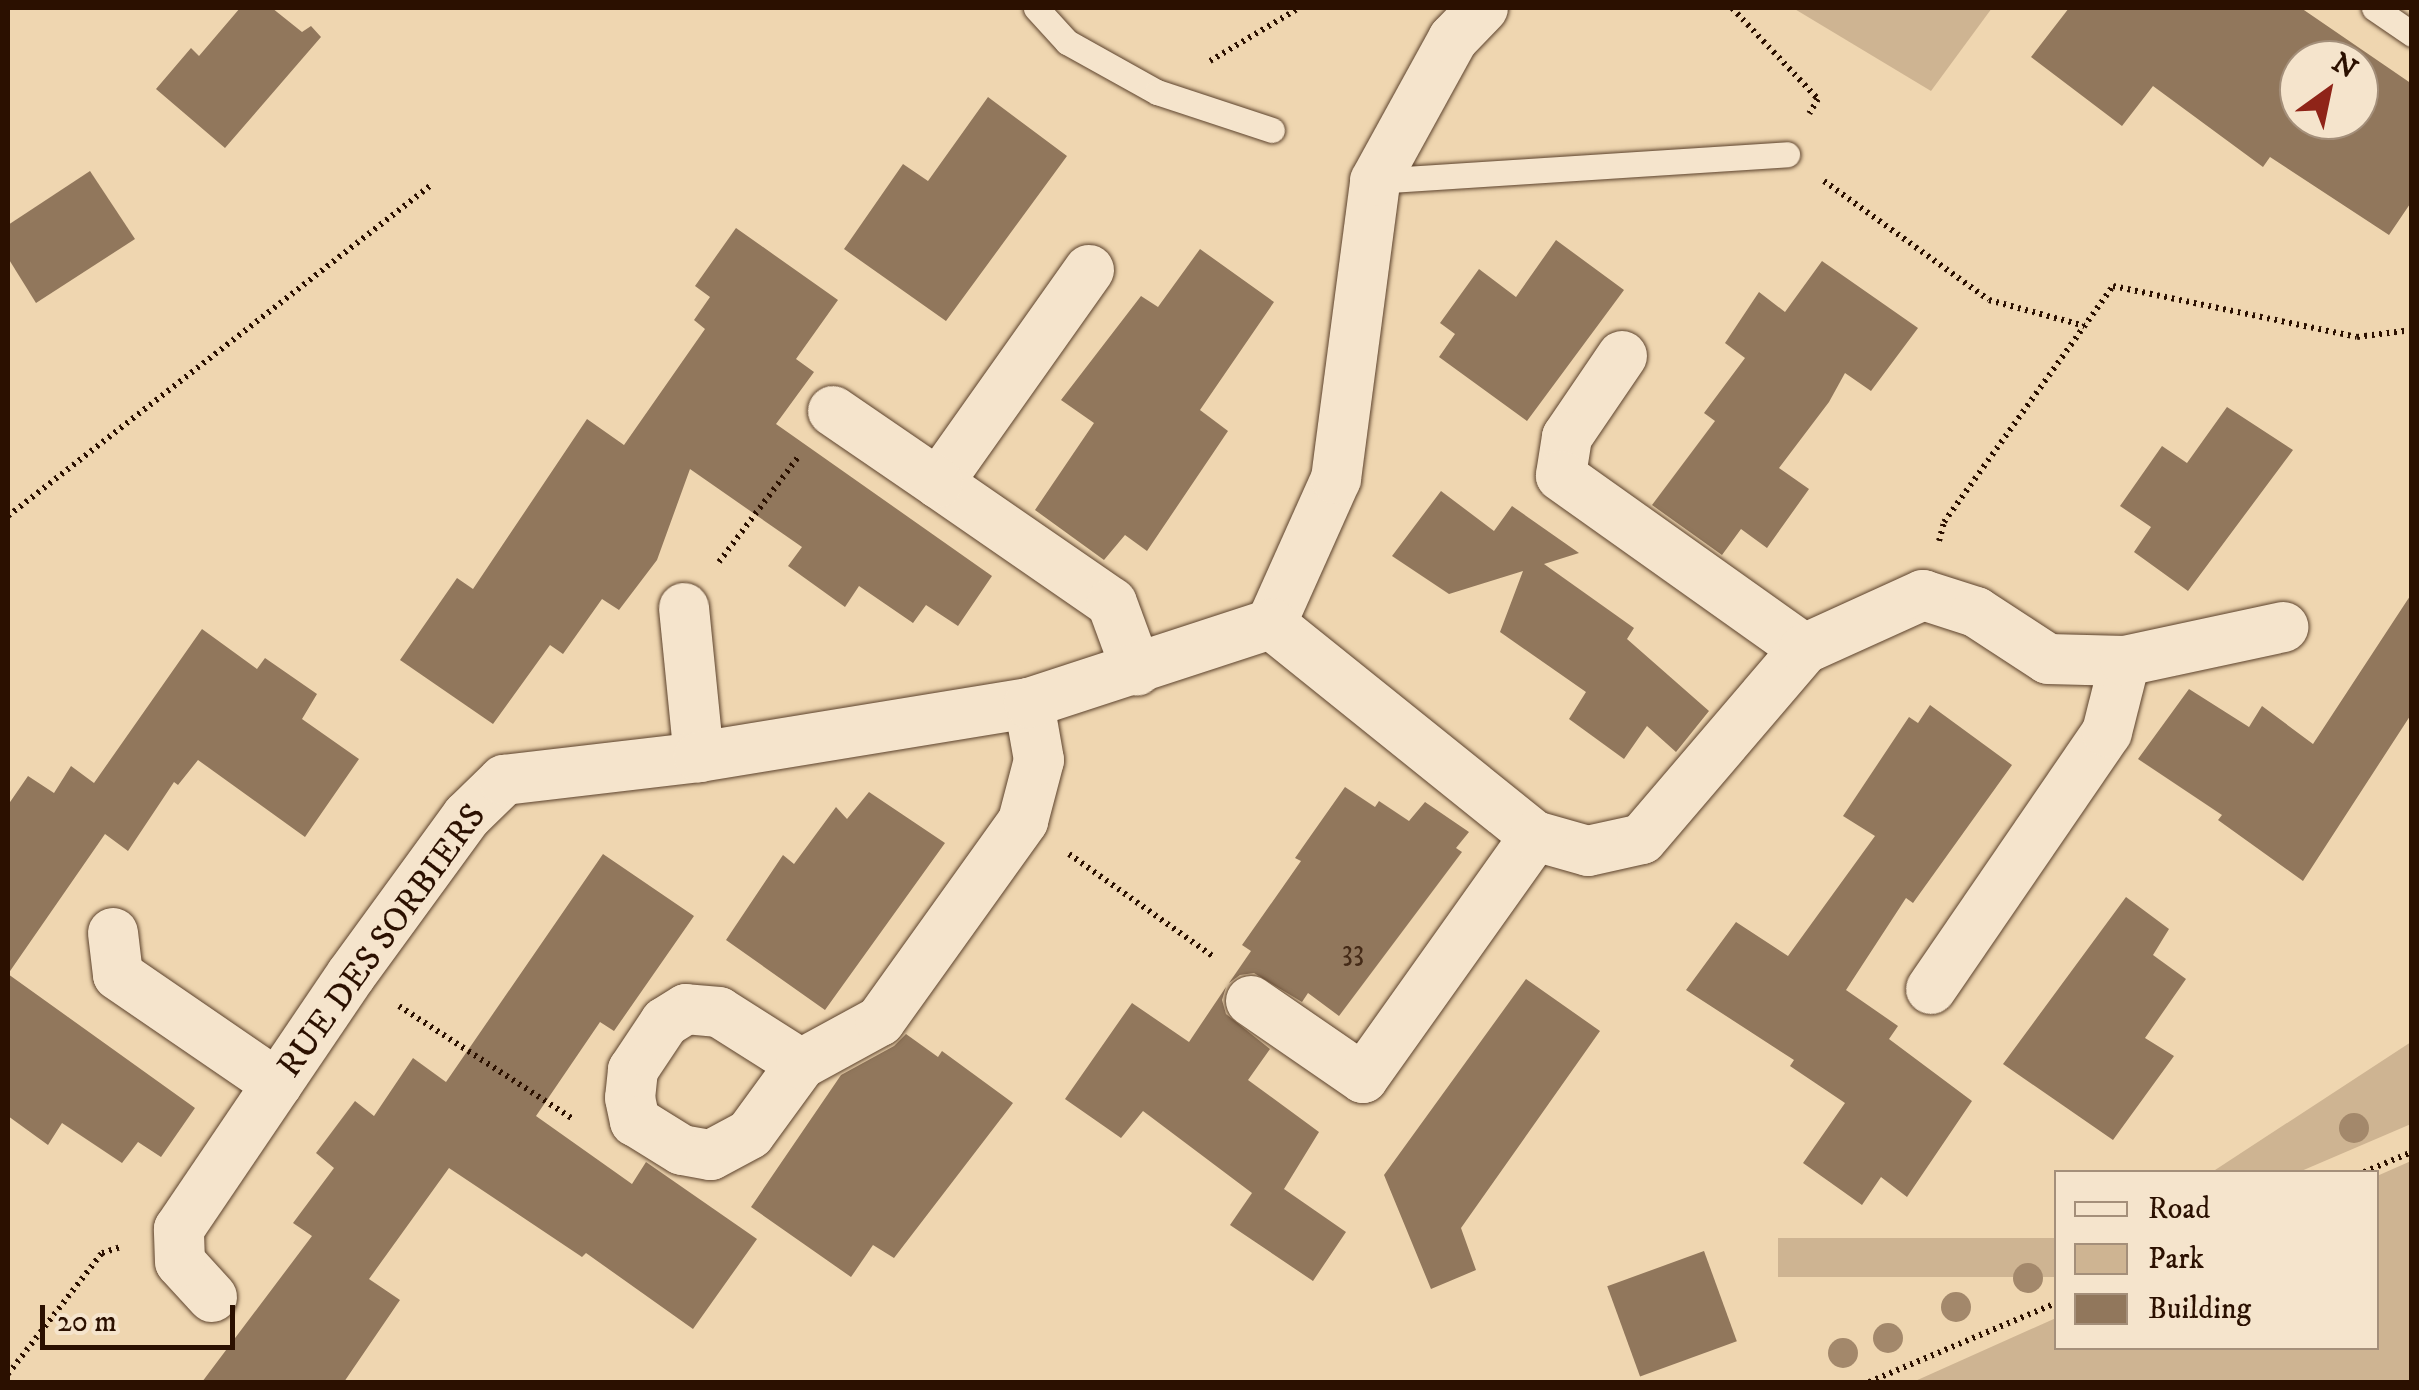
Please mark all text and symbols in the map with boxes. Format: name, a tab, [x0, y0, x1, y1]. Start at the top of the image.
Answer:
north arrow	[2279, 40, 2379, 140]
text: N	[2325, 45, 2364, 87]
street label: RUE DES SORBIERS	[269, 796, 495, 1086]
house number: 33	[1342, 934, 1364, 970]
legend	[2054, 1170, 2379, 1350]
text: Road	[2148, 1191, 2210, 1228]
text: Park	[2148, 1241, 2204, 1278]
scale bar	[45, 1285, 240, 1347]
text: Building	[2148, 1291, 2251, 1328]
text: 20 m	[57, 1304, 117, 1341]

